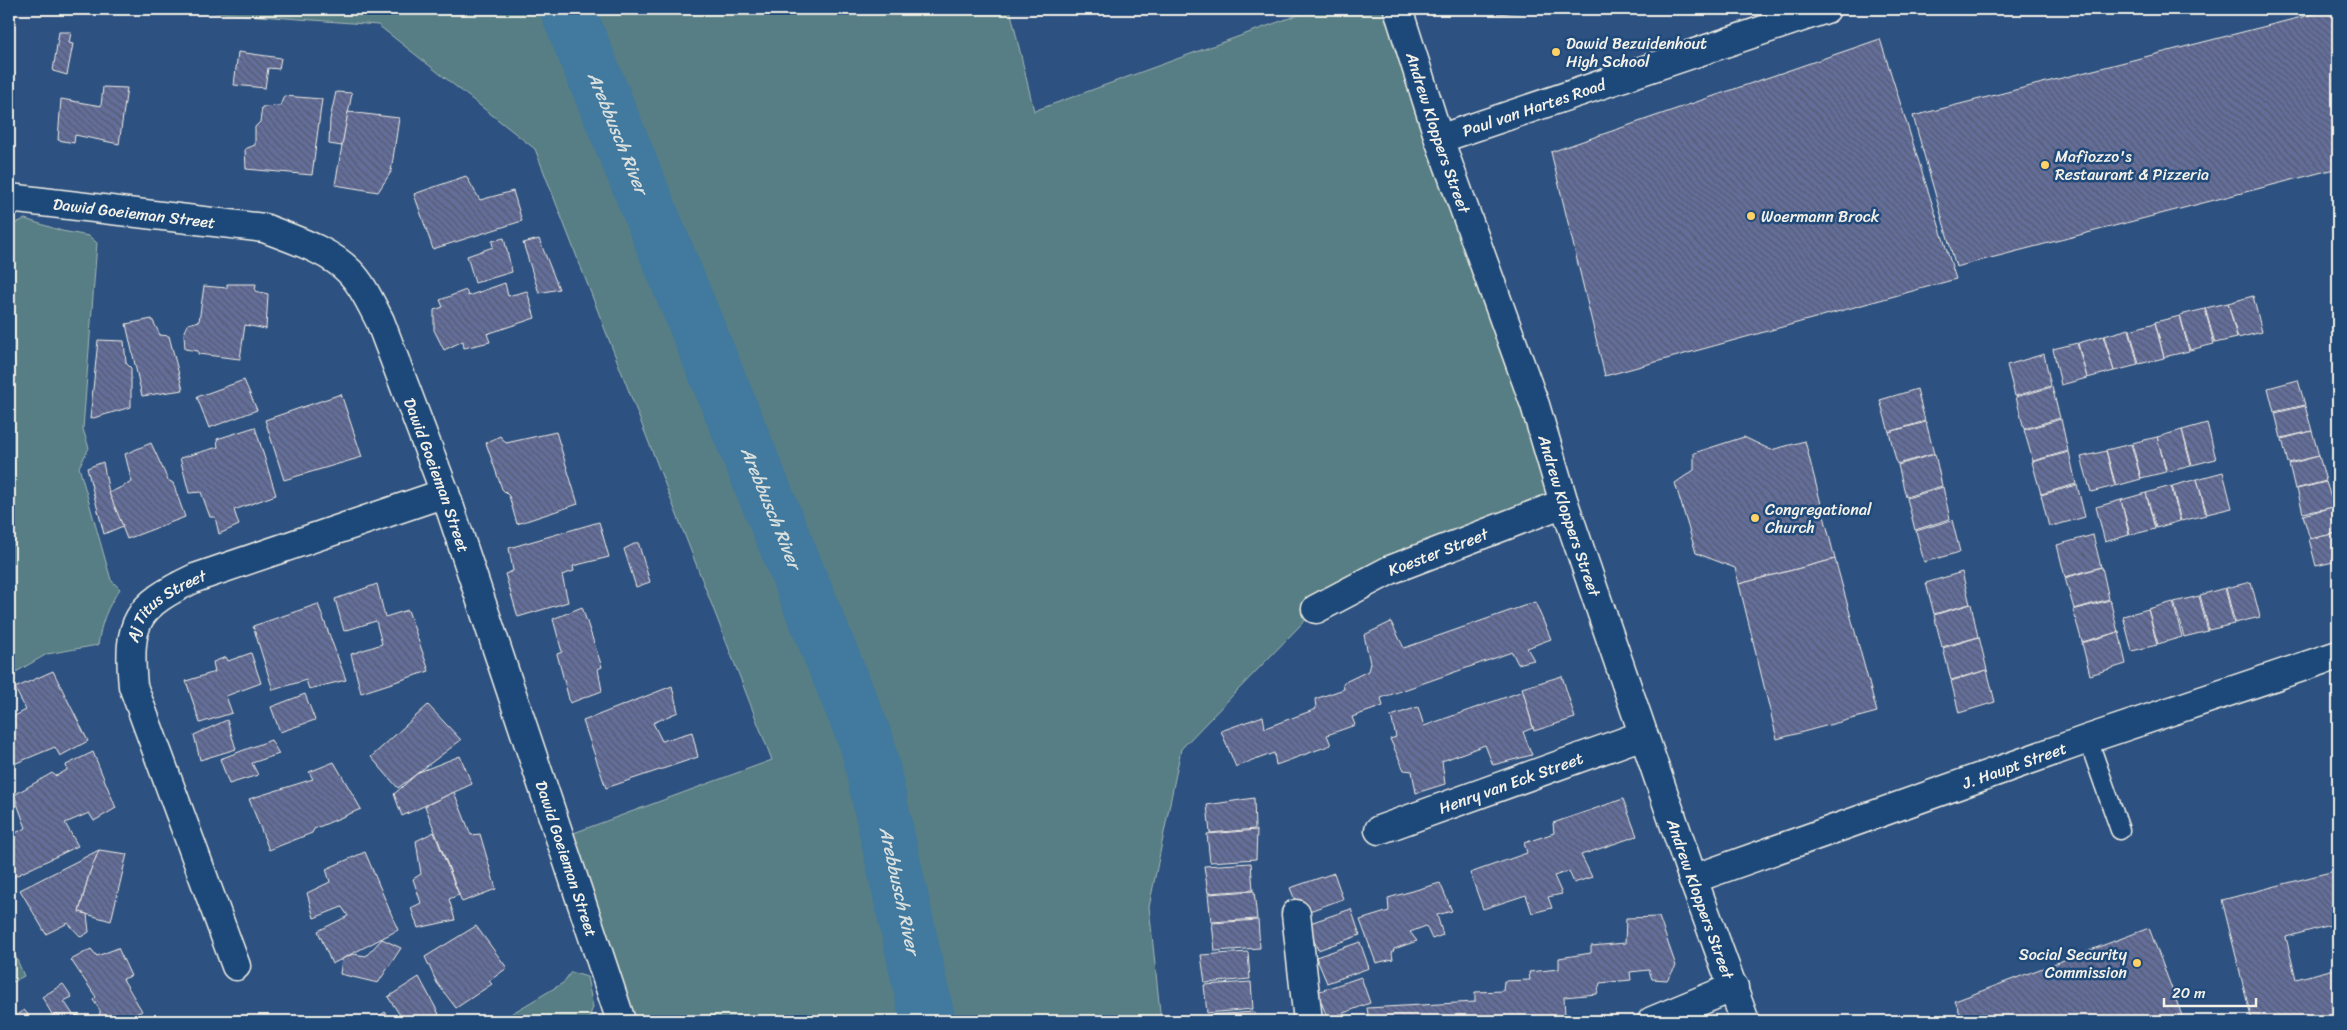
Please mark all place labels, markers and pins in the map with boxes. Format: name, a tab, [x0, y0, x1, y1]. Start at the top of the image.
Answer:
place label: Dawid Bezuidenhout High School	[1566, 29, 1707, 76]
marker: Dawid Bezuidenhout High School	[1550, 46, 1562, 58]
place label: Mafiozzo's Restaurant & Pizzeria	[2055, 142, 2209, 189]
marker: Mafiozzo's Restaurant & Pizzeria	[2039, 159, 2051, 171]
place label: Woermann Brock	[1761, 202, 1880, 231]
marker: Woermann Brock	[1745, 210, 1757, 222]
place label: Congregational Church	[1765, 495, 1872, 542]
marker: Congregational Church	[1749, 512, 1761, 524]
place label: Social Security Commission	[2019, 940, 2128, 987]
marker: Social Security Commission	[2131, 957, 2143, 969]

